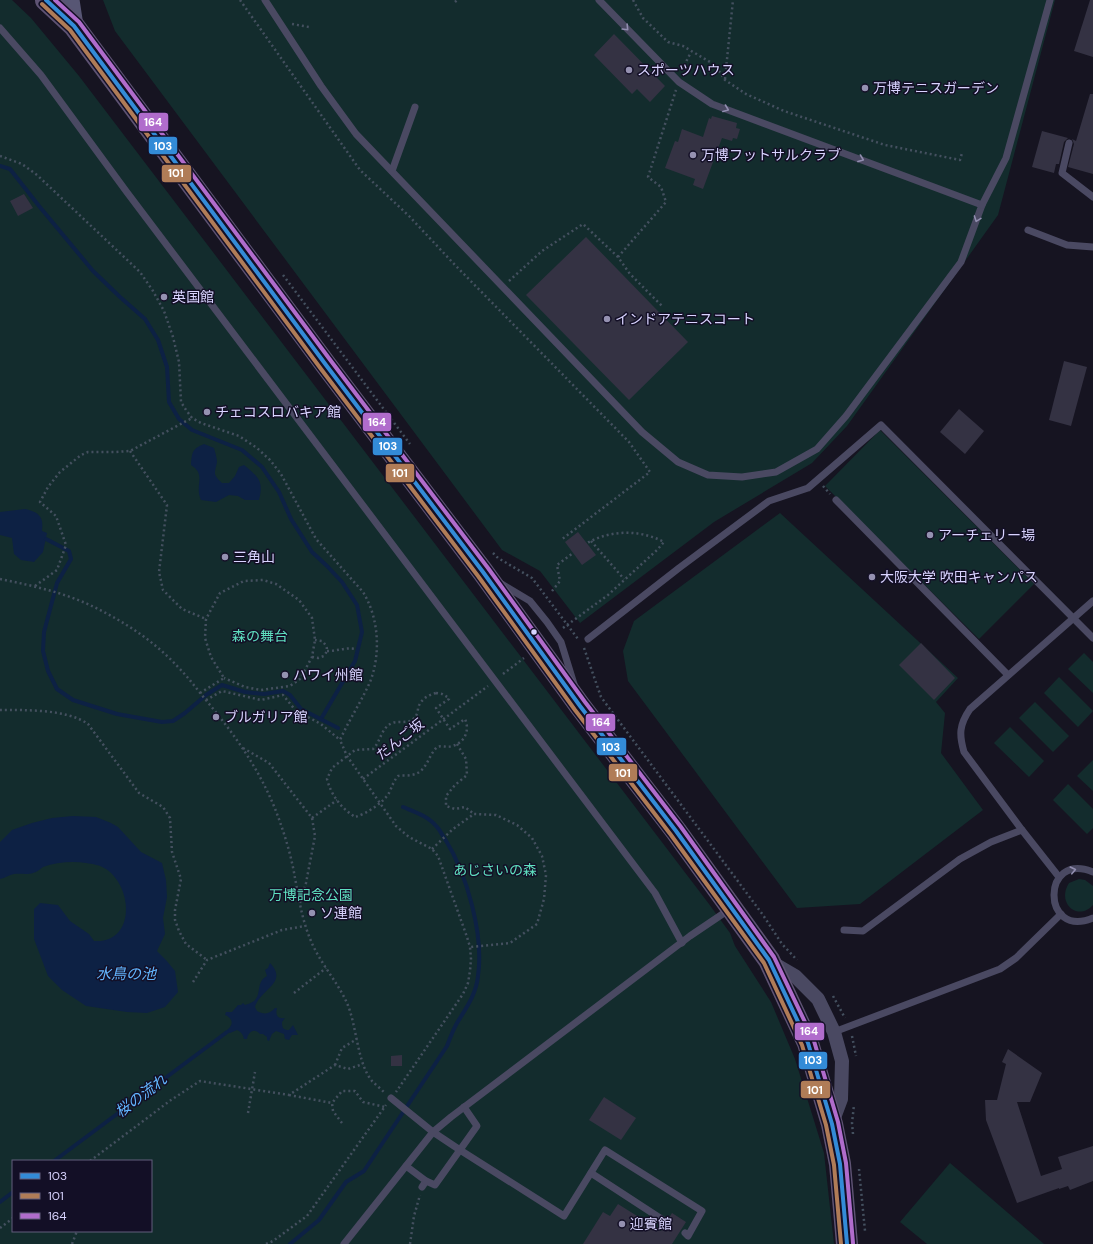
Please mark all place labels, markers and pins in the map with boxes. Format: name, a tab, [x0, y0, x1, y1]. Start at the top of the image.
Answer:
place label: スポーツハウス	[637, 61, 735, 79]
marker: スポーツハウス	[624, 65, 634, 75]
place label: 万博テニスガーデン	[873, 79, 999, 97]
marker: 万博テニスガーデン	[860, 83, 870, 93]
place label: 万博フットサルクラブ	[701, 146, 841, 164]
marker: 万博フットサルクラブ	[688, 150, 698, 160]
place label: 英国館	[172, 288, 214, 306]
marker: 英国館	[159, 292, 169, 302]
place label: インドアテニスコート	[615, 310, 755, 328]
marker: インドアテニスコート	[602, 314, 612, 324]
place label: チェコスロバキア館	[215, 403, 341, 421]
marker: チェコスロバキア館	[202, 407, 212, 417]
place label: アーチェリー場	[938, 526, 1035, 544]
marker: アーチェリー場	[925, 530, 935, 540]
place label: 三角山	[233, 548, 275, 566]
marker: 三角山	[220, 552, 230, 562]
place label: 大阪大学 吹田キャンパス	[880, 568, 1038, 586]
marker: 大阪大学 吹田キャンパス	[867, 572, 877, 582]
unlabelled marker	[529, 627, 539, 637]
place label: ハワイ州館	[293, 666, 363, 684]
marker: ハワイ州館	[280, 670, 290, 680]
place label: ブルガリア館	[224, 708, 308, 726]
marker: ブルガリア館	[211, 712, 221, 722]
place label: ソ連館	[320, 904, 362, 922]
marker: ソ連館	[307, 908, 317, 918]
place label: 迎賓館	[630, 1215, 672, 1233]
marker: 迎賓館	[617, 1219, 627, 1229]

